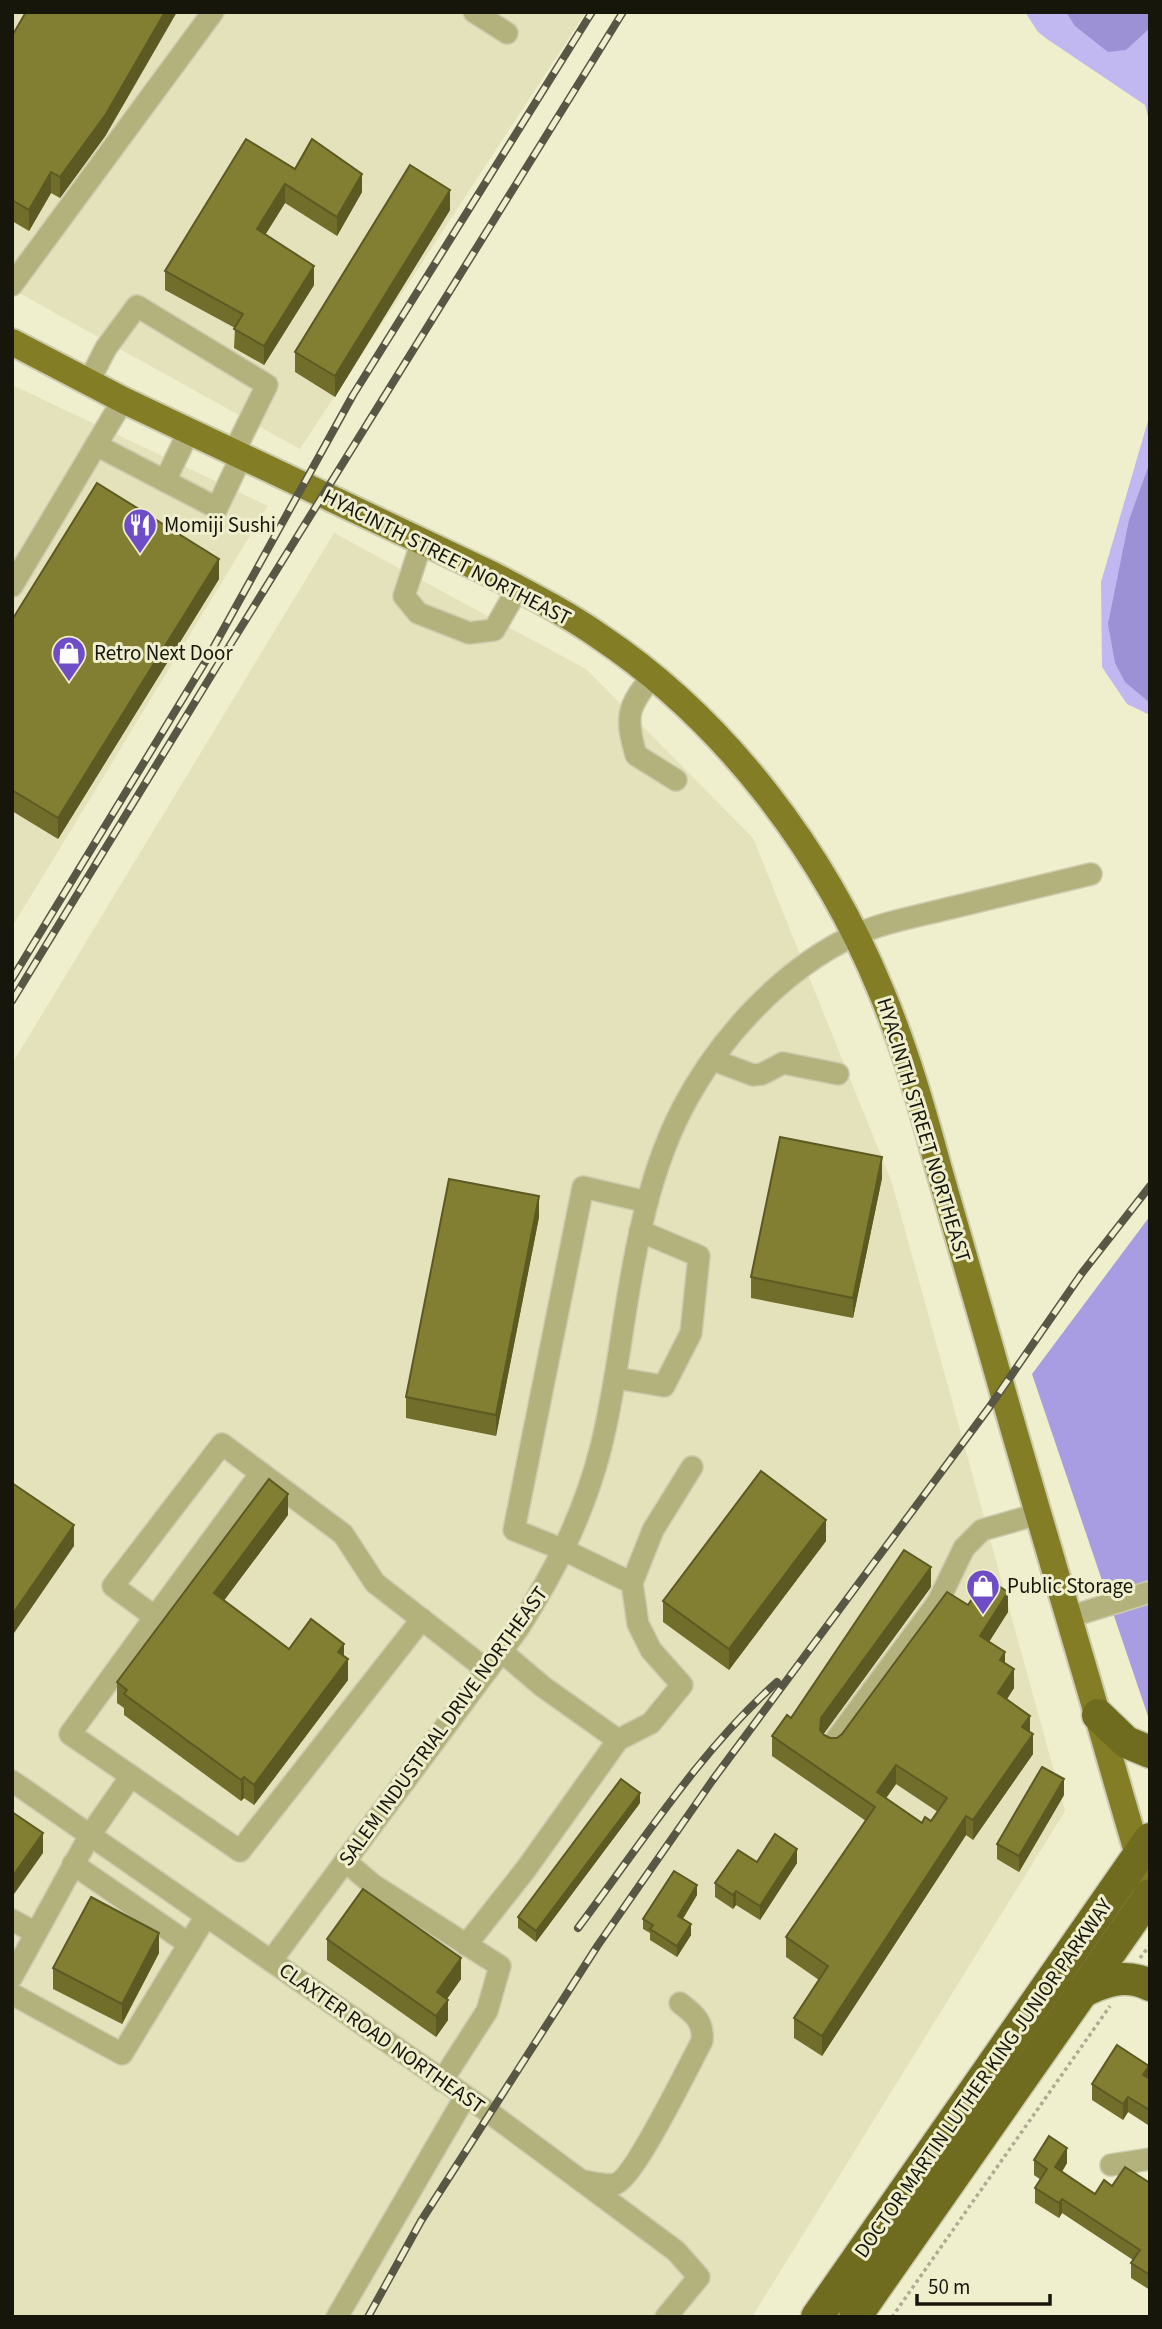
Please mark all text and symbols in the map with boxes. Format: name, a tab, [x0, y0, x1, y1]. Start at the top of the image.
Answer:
street label: HYACINTH STREET NORTHEAST	[318, 481, 576, 633]
restaurant icon: Momiji Sushi	[121, 506, 159, 555]
place label: Momiji Sushi	[164, 510, 276, 540]
shop icon: Retro Next Door	[50, 634, 88, 683]
place label: Retro Next Door	[94, 638, 233, 668]
street label: HYACINTH STREET NORTHEAST	[869, 994, 979, 1266]
shop icon: Public Storage	[964, 1567, 1002, 1616]
place label: Public Storage	[1007, 1571, 1133, 1601]
street label: SALEM INDUSTRIAL DRIVE NORTHEAST	[331, 1580, 555, 1872]
street label: DOCTOR MARTIN LUTHER KING JUNIOR PARKWAY	[847, 1891, 1120, 2264]
street label: CLAXTER ROAD NORTHEAST	[273, 1955, 491, 2121]
scale bar	[917, 2262, 1050, 2306]
text: 50 m	[928, 2272, 970, 2302]

